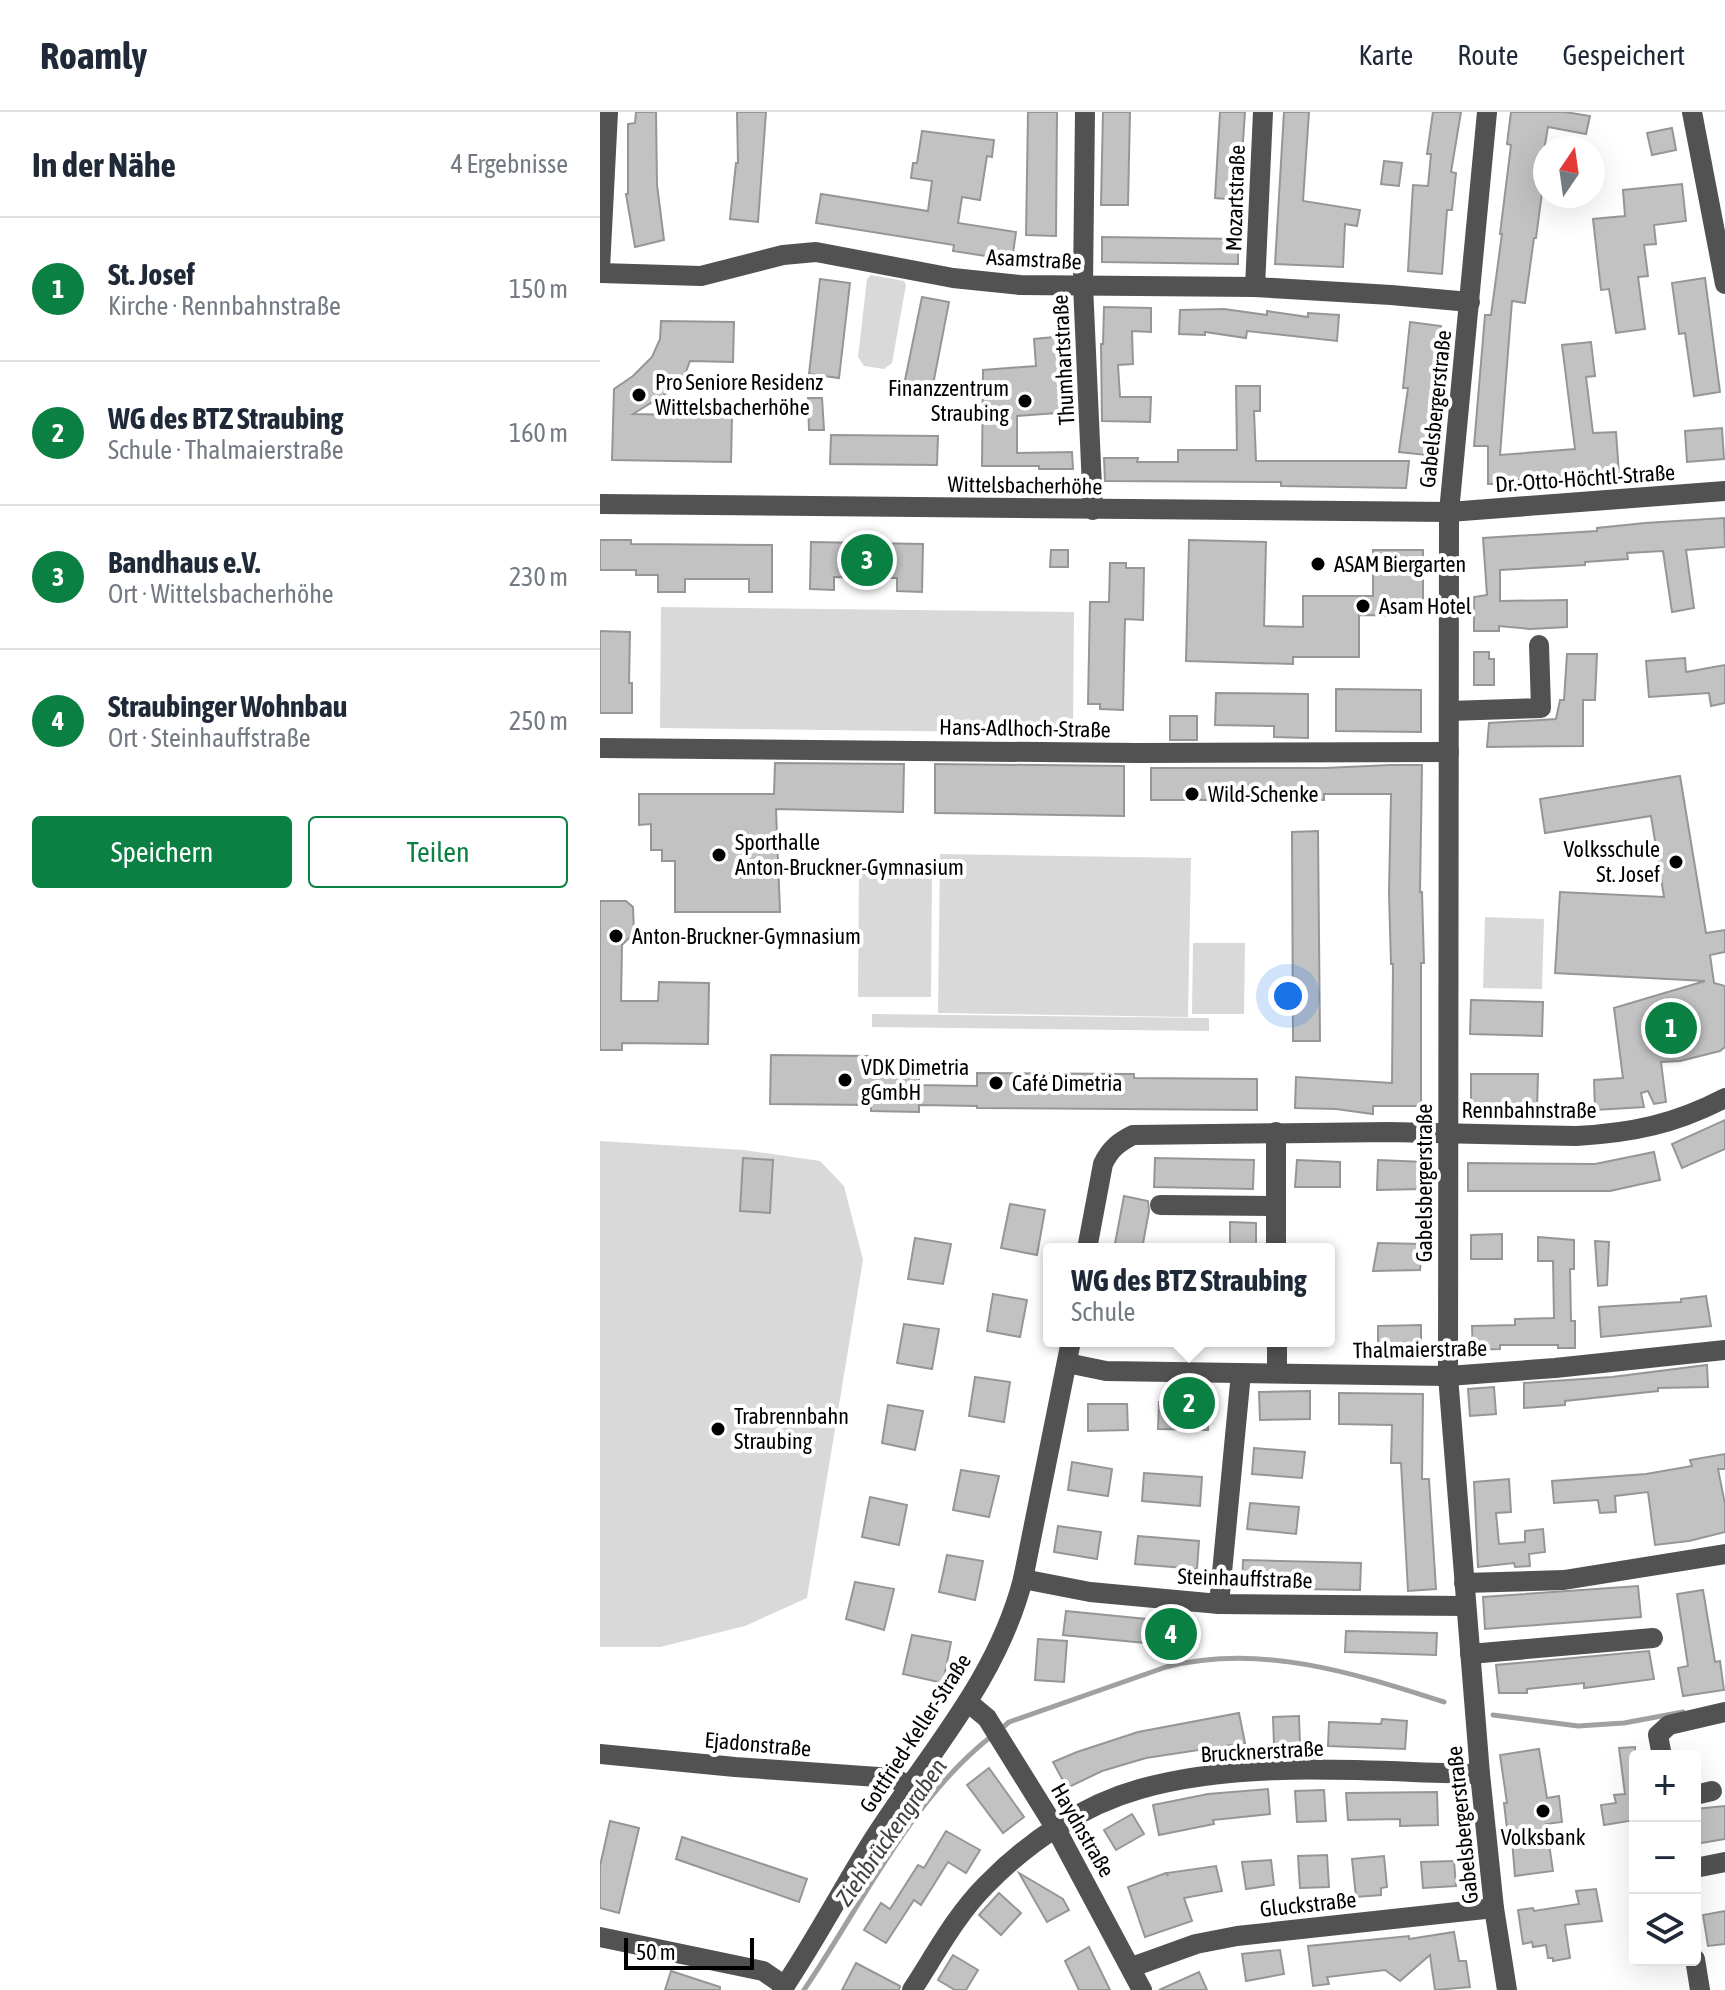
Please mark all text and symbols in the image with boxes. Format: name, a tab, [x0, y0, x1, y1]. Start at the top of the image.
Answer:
text: Roamly	[40, 34, 147, 77]
text: Karte	[1359, 39, 1413, 71]
text: Route	[1457, 39, 1518, 71]
text: Gespeichert	[1562, 39, 1685, 71]
north arrow	[1533, 136, 1605, 208]
street label: Mozartstraße	[1220, 144, 1250, 252]
text: In der Nähe	[32, 145, 176, 184]
text: 4 Ergebnisse	[451, 149, 568, 179]
street label: Asamstraße	[986, 244, 1082, 274]
text: St. Josef	[108, 257, 195, 291]
text: 1	[52, 274, 64, 304]
text: 150 m	[509, 274, 568, 304]
text: Kirche · Rennbahnstraße	[108, 291, 341, 321]
street label: Thumhartstraße	[1047, 294, 1079, 426]
street label: Gabelsbergerstraße	[1414, 329, 1456, 489]
place label: Pro Seniore Residenz Wittelsbacherhöhe	[655, 369, 823, 420]
place label: Finanzzentrum Straubing	[888, 375, 1010, 426]
marker: Pro Seniore Residenz Wittelsbacherhöhe	[630, 386, 648, 404]
marker: Finanzzentrum Straubing	[1016, 392, 1034, 410]
text: WG des BTZ Straubing	[108, 401, 344, 435]
text: 2	[52, 418, 64, 448]
text: 160 m	[509, 418, 568, 448]
text: Schule · Thalmaierstraße	[108, 435, 344, 465]
street label: Dr.-Otto-Höchtl-Straße	[1494, 459, 1676, 497]
street label: Wittelsbacherhöhe	[947, 471, 1103, 499]
pin: 3	[841, 530, 893, 590]
text: Bandhaus e.V.	[108, 545, 260, 579]
place label: ASAM Biergarten	[1334, 551, 1466, 577]
marker: ASAM Biergarten	[1309, 555, 1327, 573]
text: 3	[52, 562, 64, 592]
text: 230 m	[509, 562, 568, 592]
text: Ort · Wittelsbacherhöhe	[108, 579, 334, 609]
place label: Asam Hotel	[1379, 593, 1472, 619]
marker: Asam Hotel	[1354, 597, 1372, 615]
text: Straubinger Wohnbau	[108, 689, 347, 723]
text: 4	[52, 706, 64, 736]
text: 250 m	[509, 706, 568, 736]
street label: Hans-Adlhoch-Straße	[939, 714, 1111, 742]
text: Ort · Steinhauffstraße	[108, 723, 311, 753]
place label: Wild-Schenke	[1208, 781, 1318, 807]
marker: Wild-Schenke	[1183, 785, 1201, 803]
button: Speichern	[32, 816, 292, 888]
button: Teilen	[308, 816, 568, 888]
place label: Sporthalle Anton-Bruckner-Gymnasium	[735, 829, 964, 880]
place label: Volksschule St. Josef	[1563, 836, 1660, 887]
marker: Sporthalle Anton-Bruckner-Gymnasium	[710, 846, 728, 864]
marker: Volksschule St. Josef	[1667, 853, 1685, 871]
place label: Anton-Bruckner-Gymnasium	[632, 923, 861, 949]
marker: Anton-Bruckner-Gymnasium	[607, 927, 625, 945]
your location	[1268, 976, 1308, 1016]
pin: 1	[1645, 998, 1697, 1058]
place label: VDK Dimetria gGmbH	[861, 1054, 969, 1105]
place label: Café Dimetria	[1012, 1070, 1123, 1096]
marker: VDK Dimetria gGmbH	[836, 1071, 854, 1089]
marker: Café Dimetria	[987, 1074, 1005, 1092]
street label: Rennbahnstraße	[1461, 1097, 1597, 1123]
street label: Gabelsbergerstraße	[1411, 1104, 1437, 1262]
popup	[1043, 1243, 1335, 1347]
text: WG des BTZ Straubing	[1071, 1263, 1307, 1297]
text: Schule	[1071, 1297, 1135, 1327]
street label: Thalmaierstraße	[1353, 1335, 1487, 1363]
pin: 2	[1163, 1373, 1215, 1433]
place label: Trabrennbahn Straubing	[734, 1403, 849, 1454]
marker: Trabrennbahn Straubing	[709, 1420, 727, 1438]
street label: Steinhauffstraße	[1177, 1563, 1313, 1593]
pin: 4	[1145, 1604, 1197, 1664]
street label: Gottfried-Keller-Straße	[854, 1649, 976, 1817]
street label: Ejadonstraße	[704, 1726, 812, 1762]
street label: Brucknerstraße	[1200, 1735, 1324, 1767]
street label: Gabelsbergerstraße	[1441, 1745, 1483, 1905]
map controls	[1629, 1750, 1701, 1966]
button: +	[1629, 1750, 1701, 1822]
water label: Ziehbrückengraben	[830, 1753, 952, 1911]
street label: Haydnstraße	[1046, 1779, 1120, 1881]
marker: Volksbank	[1534, 1802, 1552, 1820]
button: −	[1629, 1822, 1701, 1894]
place label: Volksbank	[1501, 1824, 1586, 1850]
street label: Gluckstraße	[1259, 1886, 1357, 1922]
button: layers	[1629, 1894, 1701, 1966]
scale bar	[624, 1934, 754, 1970]
text: 50 m	[636, 1939, 676, 1965]

